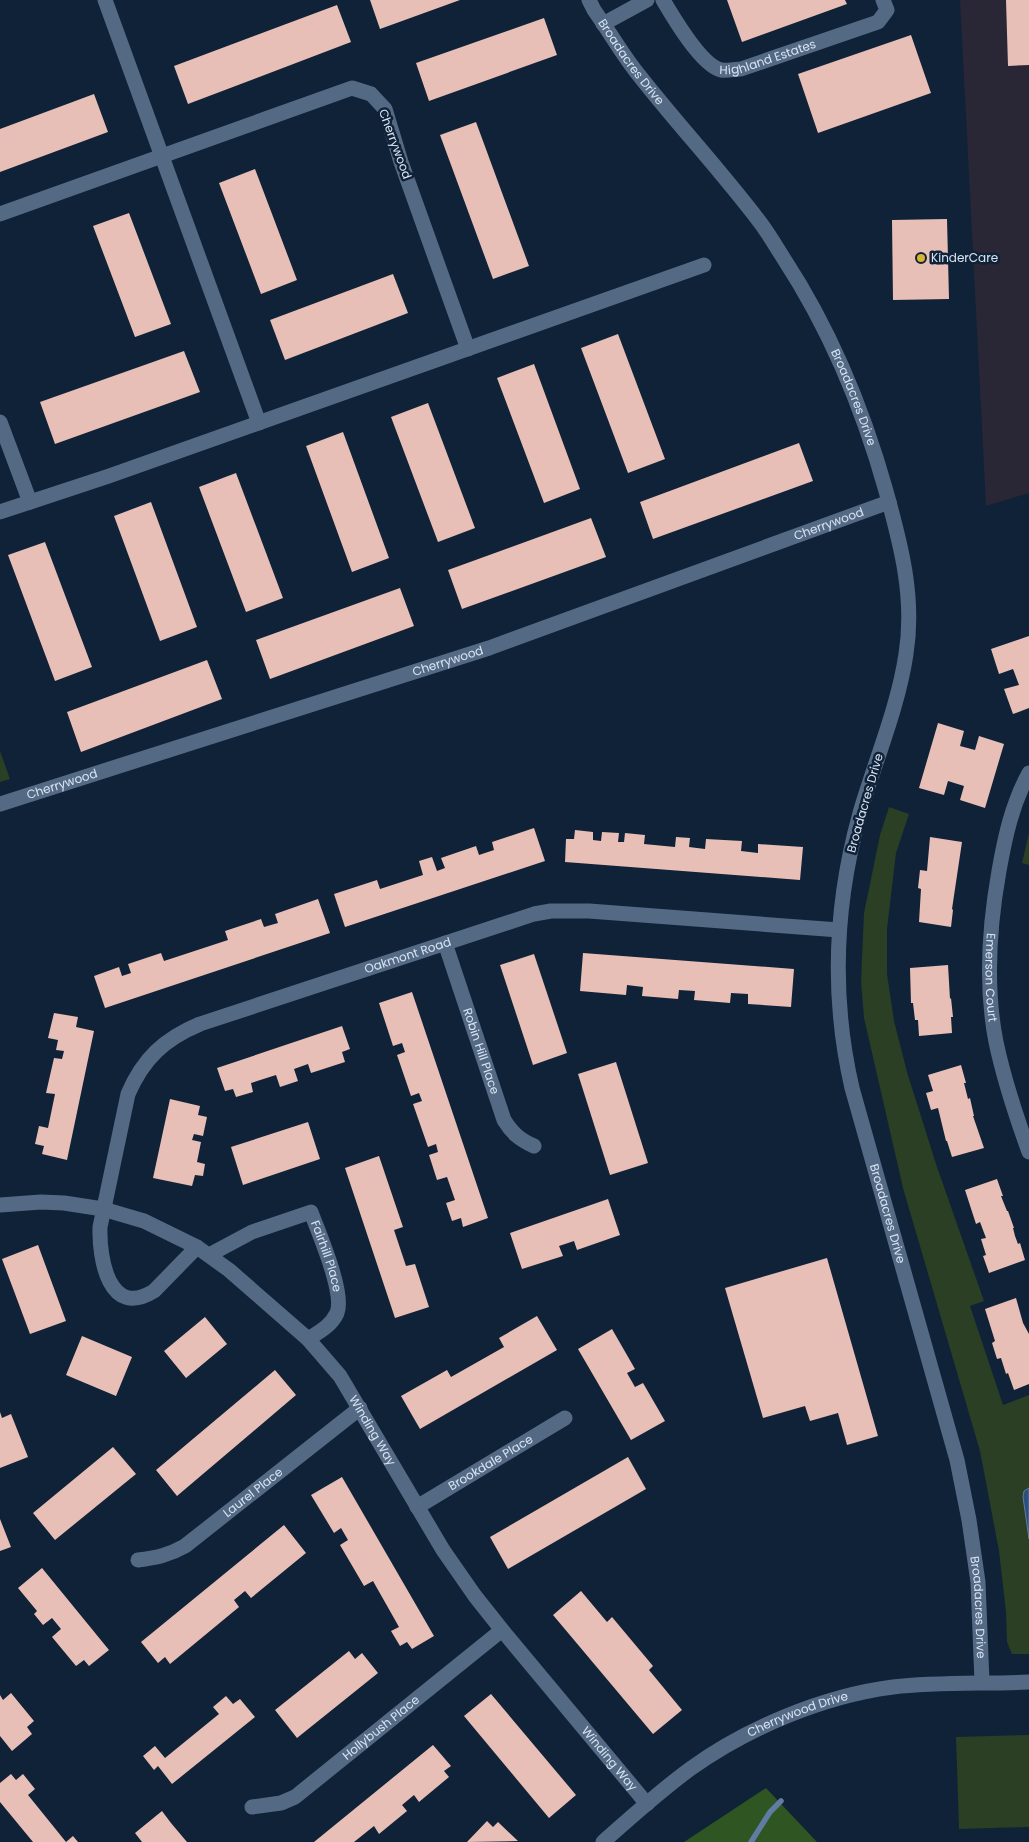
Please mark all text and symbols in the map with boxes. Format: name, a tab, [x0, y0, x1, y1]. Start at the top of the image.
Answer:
street label: Broadacres Drive	[594, 15, 668, 108]
street label: Highland Estates	[719, 35, 818, 78]
street label: Cherrywood	[375, 106, 416, 181]
place label: KinderCare	[931, 249, 998, 266]
marker: KinderCare	[915, 252, 927, 264]
street label: Broadacres Drive	[827, 346, 881, 448]
street label: Cherrywood	[791, 503, 866, 544]
street label: Cherrywood	[410, 641, 485, 680]
street label: Broadacres Drive	[842, 751, 887, 855]
street label: Cherrywood	[24, 765, 99, 803]
street label: Oakmont Road	[362, 933, 453, 977]
street label: Emerson Court	[981, 933, 1002, 1023]
street label: Robin Hill Place	[459, 1006, 504, 1096]
street label: Broadacres Drive	[866, 1162, 910, 1265]
street label: Fairhill Place	[307, 1218, 346, 1293]
street label: Winding Way	[345, 1392, 400, 1469]
street label: Brookdale Place	[445, 1430, 536, 1494]
street label: Laurel Place	[219, 1463, 286, 1521]
street label: Broadacres Drive	[966, 1555, 990, 1659]
street label: Cherrywood Drive	[744, 1687, 850, 1741]
street label: Hollybush Place	[339, 1691, 423, 1763]
street label: Winding Way	[578, 1723, 642, 1795]

